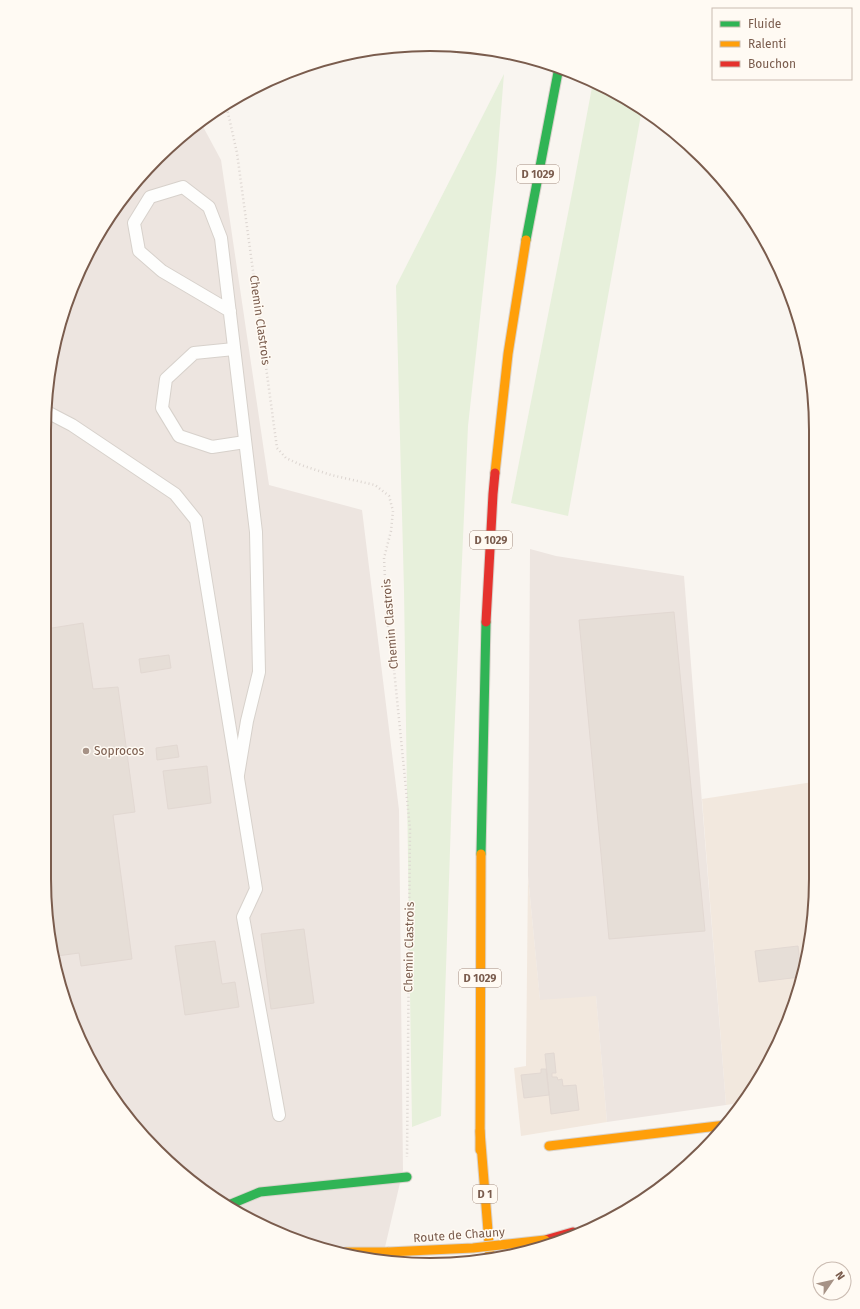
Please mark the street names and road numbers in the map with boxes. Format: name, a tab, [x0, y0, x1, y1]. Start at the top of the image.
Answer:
road number: D 1029	[517, 165, 559, 183]
street label: Chemin Clastrois	[247, 274, 273, 366]
road number: D 1029	[470, 531, 512, 549]
street label: Chemin Clastrois	[379, 578, 401, 670]
street label: Chemin Clastrois	[401, 901, 417, 992]
road number: D 1029	[459, 969, 501, 987]
road number: D 1	[473, 1185, 497, 1203]
street label: Route de Chauny	[413, 1225, 505, 1245]

